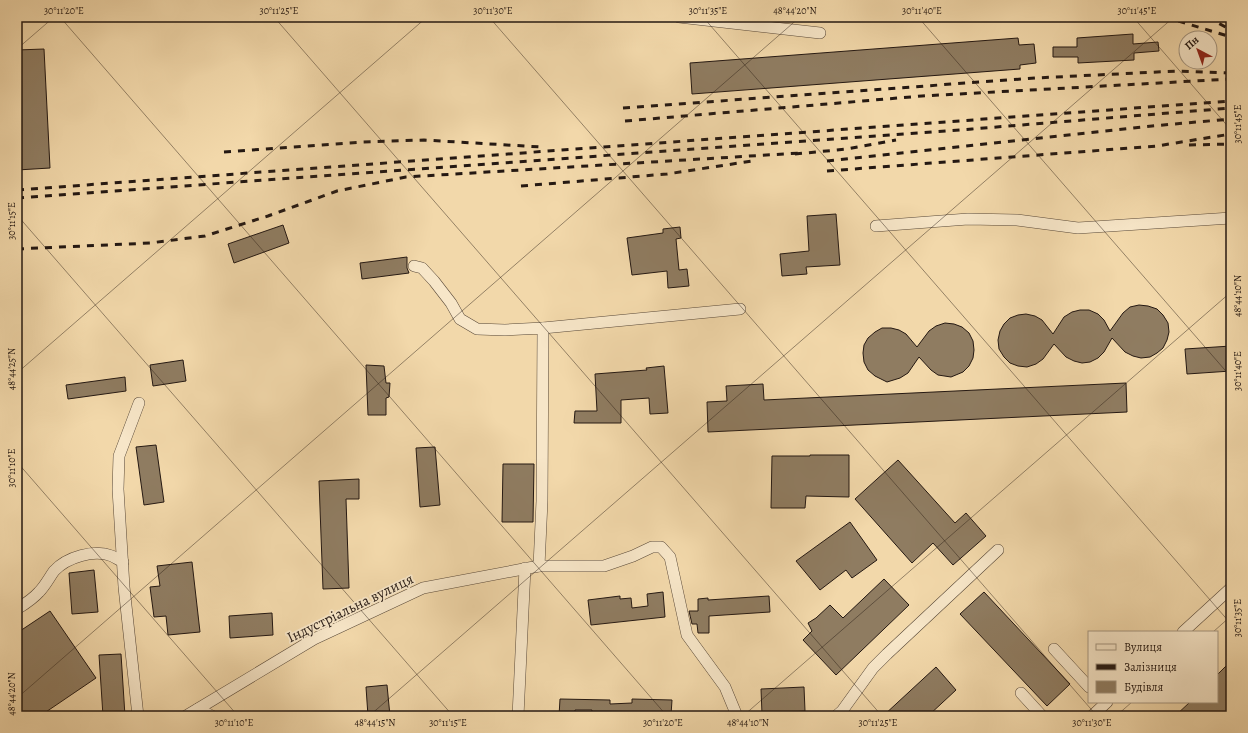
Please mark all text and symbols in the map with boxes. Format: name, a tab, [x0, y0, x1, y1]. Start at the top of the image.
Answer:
text: 30°11'20"E	[44, 4, 84, 17]
text: 30°11'25"E	[259, 4, 299, 17]
text: 30°11'30"E	[473, 4, 513, 17]
text: 30°11'35"E	[689, 4, 727, 17]
text: 48°44'20"N	[773, 4, 817, 17]
text: 30°11'40"E	[902, 4, 942, 17]
text: 30°11'45"E	[1118, 4, 1156, 17]
north arrow	[1178, 30, 1218, 70]
text: Пн	[1181, 32, 1202, 53]
text: 30°11'45"E	[1231, 105, 1244, 143]
text: 30°11'15"E	[5, 202, 18, 240]
text: 48°44'10"N	[1231, 275, 1244, 317]
text: 48°44'25"N	[5, 348, 18, 390]
text: 30°11'40"E	[1231, 351, 1244, 391]
text: 30°11'10"E	[5, 449, 18, 487]
street label: Індустріальна вулиця	[283, 569, 417, 647]
text: 30°11'35"E	[1231, 599, 1244, 637]
legend	[1088, 631, 1218, 703]
text: Вулиця	[1124, 639, 1162, 655]
text: Залізниця	[1124, 659, 1177, 675]
text: 48°44'20"N	[5, 672, 18, 716]
text: Будівля	[1124, 679, 1164, 695]
text: 30°11'10"E	[215, 716, 253, 729]
text: 48°44'15"N	[354, 716, 396, 729]
text: 30°11'15"E	[429, 716, 467, 729]
text: 30°11'20"E	[643, 716, 683, 729]
text: 48°44'10"N	[727, 716, 769, 729]
text: 30°11'25"E	[858, 716, 898, 729]
text: 30°11'30"E	[1072, 716, 1112, 729]

